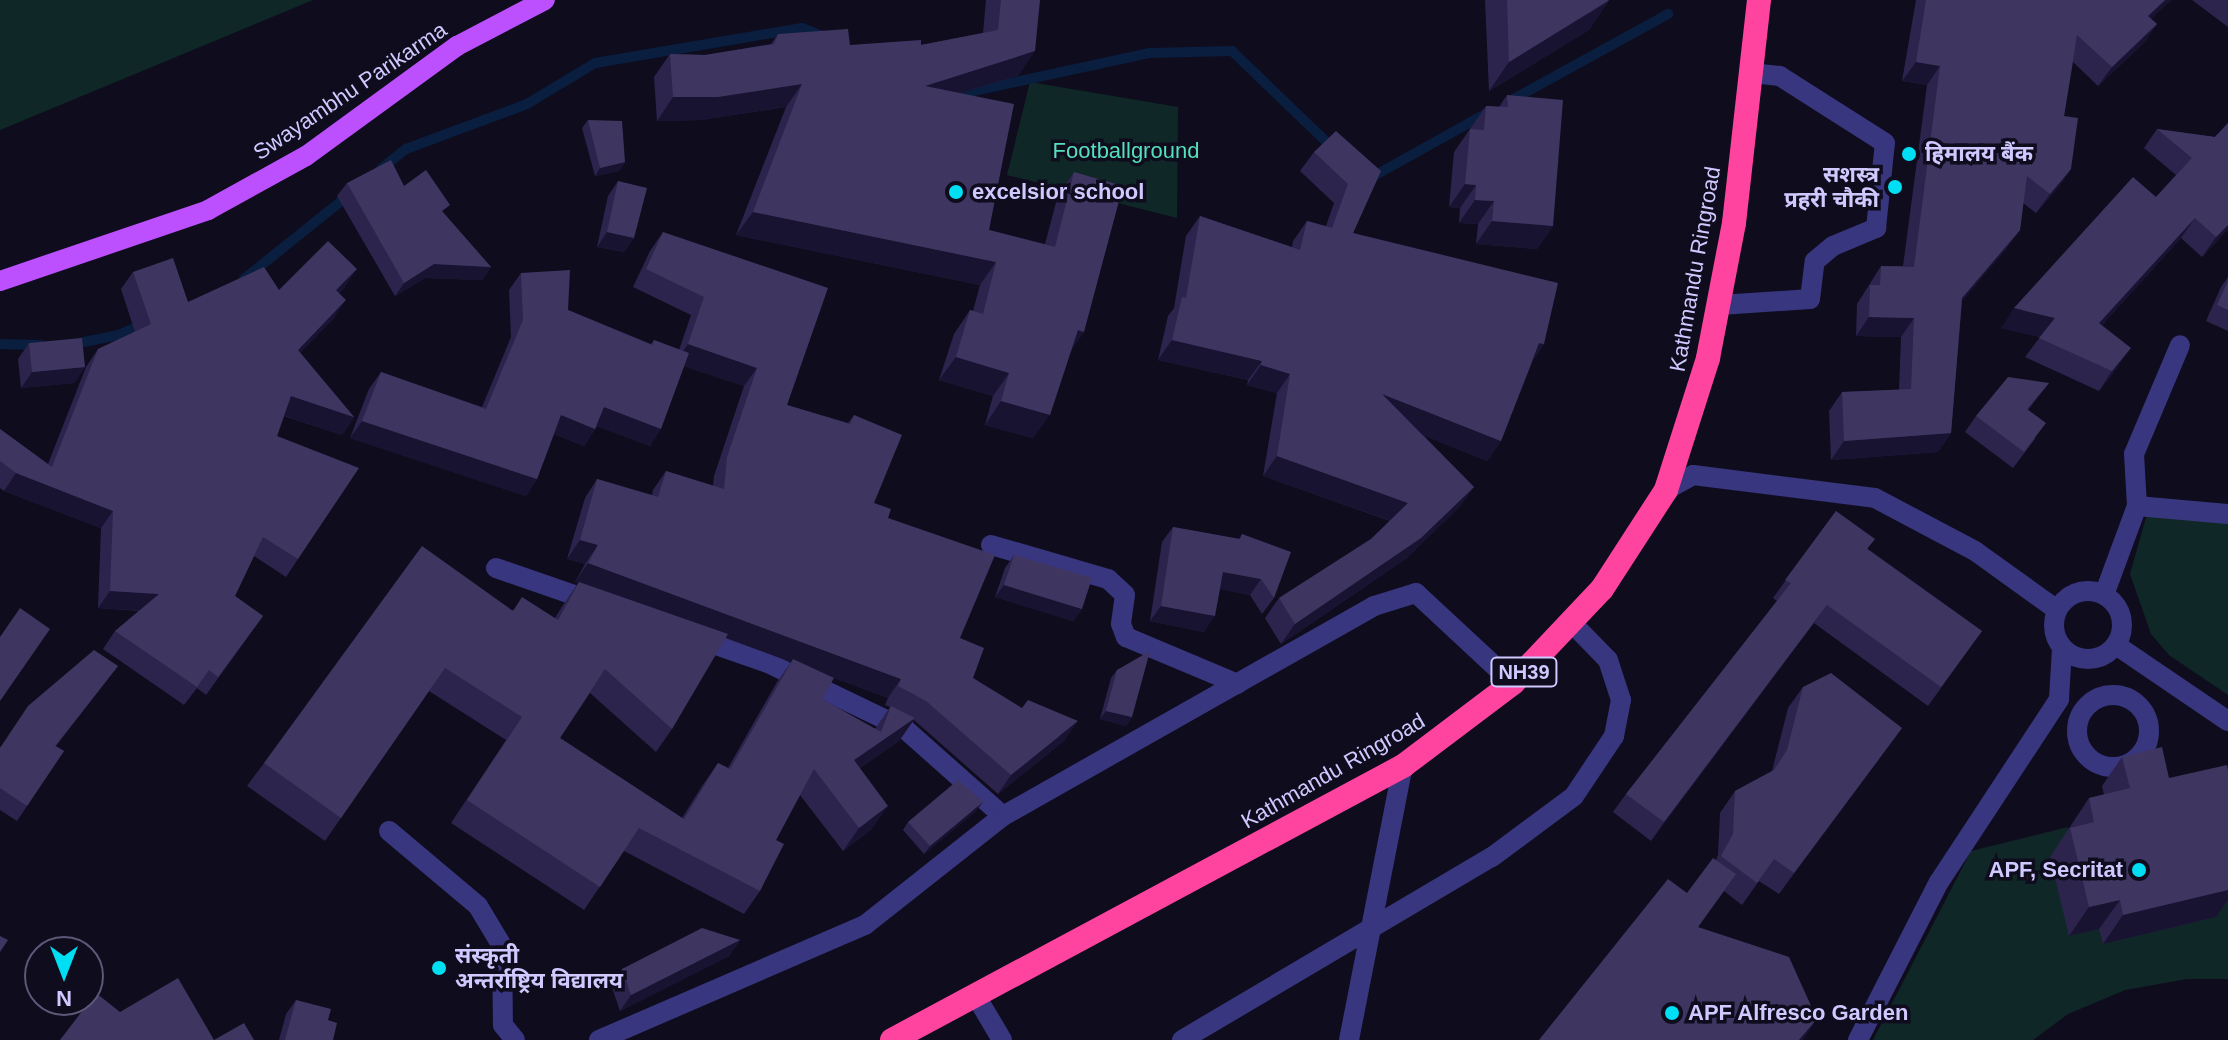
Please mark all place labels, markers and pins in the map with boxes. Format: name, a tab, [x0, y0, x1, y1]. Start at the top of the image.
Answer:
place label: हिमालय बैंक	[1925, 141, 2033, 167]
marker: हिमालय बैंक	[1900, 145, 1918, 163]
place label: सशस्त्र प्रहरी चौकी	[1784, 161, 1879, 212]
marker: सशस्त्र प्रहरी चौकी	[1886, 178, 1904, 196]
place label: excelsior school	[972, 179, 1144, 205]
marker: excelsior school	[947, 183, 965, 201]
place label: APF, Secritat	[1989, 857, 2123, 883]
marker: APF, Secritat	[2130, 861, 2148, 879]
place label: संस्कृती अन्तर्राष्ट्रिय विद्यालय	[455, 942, 623, 994]
marker: संस्कृती अन्तर्राष्ट्रिय विद्यालय	[430, 959, 448, 977]
place label: APF Alfresco Garden	[1688, 1000, 1909, 1026]
marker: APF Alfresco Garden	[1663, 1004, 1681, 1022]

